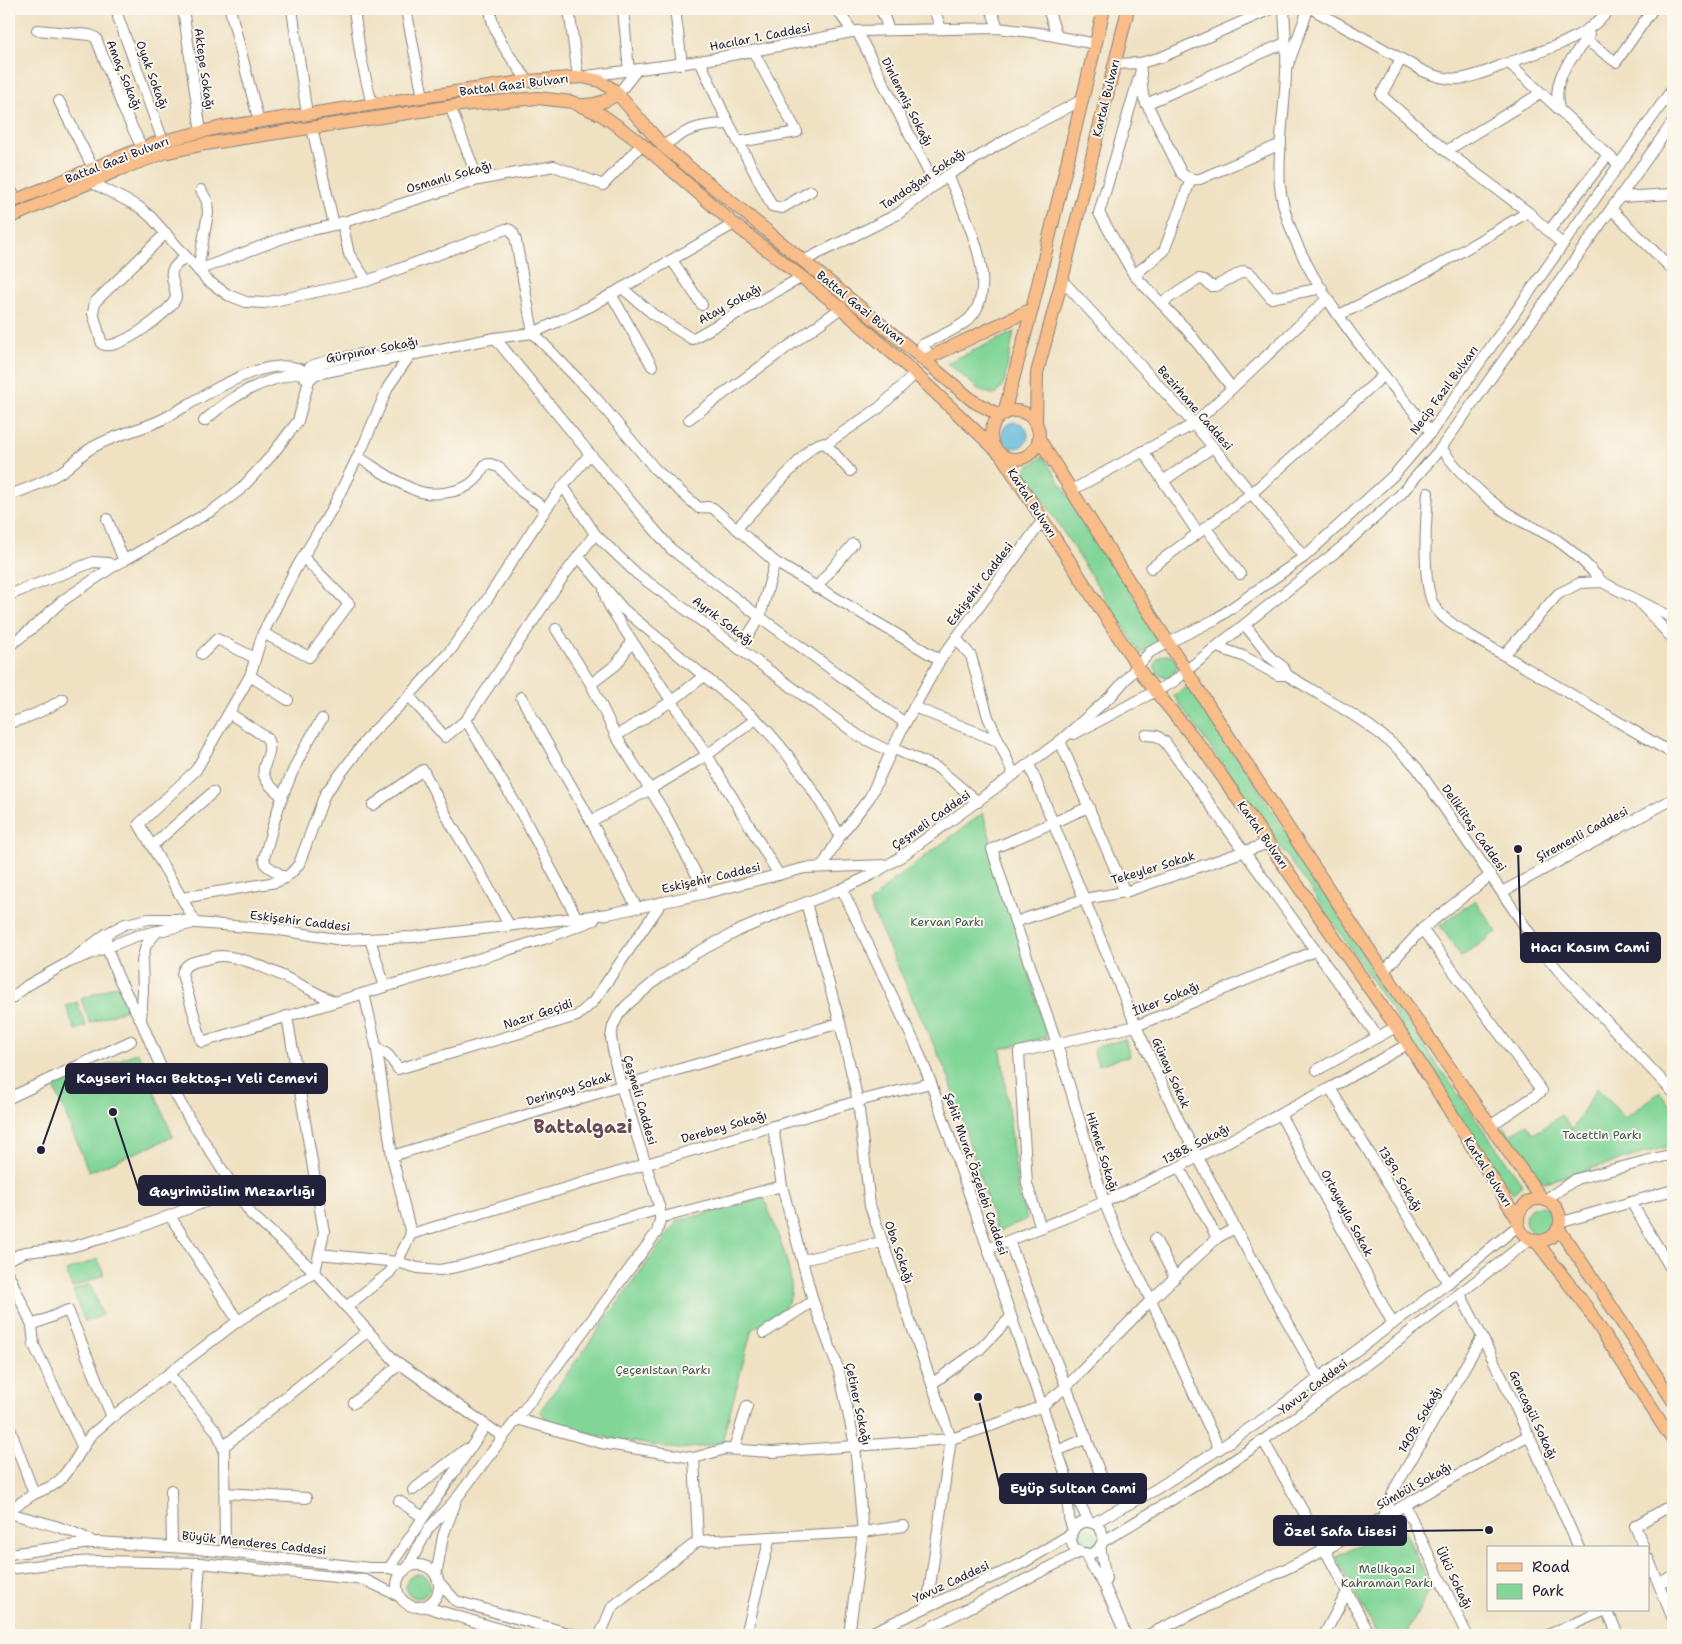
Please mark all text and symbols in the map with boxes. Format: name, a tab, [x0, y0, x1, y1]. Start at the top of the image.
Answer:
street label: Hacılar 1. Caddesi	[708, 19, 812, 55]
street label: Aktepe Sokağı	[190, 27, 218, 111]
street label: Amaç Sokağı	[103, 37, 145, 113]
street label: Oyak Sokağı	[132, 38, 172, 112]
street label: Dinlenmiş Sokağı	[878, 55, 936, 149]
street label: Kartal Bulvarı	[1089, 57, 1123, 139]
street label: Battal Gazi Bulvarı	[459, 70, 569, 100]
street label: Battal Gazi Bulvarı	[63, 133, 171, 187]
street label: Tandoğan Sokağı	[877, 144, 969, 214]
street label: Osmanlı Sokağı	[404, 157, 494, 197]
street label: Battal Gazi Bulvarı	[813, 267, 909, 349]
street label: Atay Sokağı	[695, 280, 765, 328]
street label: Gürpınar Sokağı	[324, 333, 420, 367]
street label: Necip Fazıl Bulvarı	[1406, 342, 1482, 438]
street label: Bezirhane Caddesi	[1154, 362, 1236, 454]
street label: Kartal Bulvarı	[1004, 465, 1060, 541]
street label: Eskişehir Caddesi	[943, 539, 1017, 629]
street label: Ayrık Sokağı	[689, 593, 757, 649]
street label: Deliklitaş Caddesi	[1438, 781, 1510, 875]
street label: Çeşmeli Caddesi	[888, 787, 974, 853]
street label: Kartal Bulvarı	[1234, 798, 1292, 872]
street label: Şiremenli Caddesi	[1533, 803, 1631, 865]
street label: Tekeyler Sokak	[1109, 848, 1197, 888]
street label: Eskişehir Caddesi	[660, 859, 762, 897]
street label: Eskişehir Caddesi	[249, 907, 351, 935]
park label: Kervan Parkı	[910, 914, 984, 930]
callout: Hacı Kasım Cami	[1521, 933, 1660, 962]
text: Hacı Kasım Cami	[1530, 938, 1650, 956]
street label: İlker Sokağı	[1130, 978, 1202, 1020]
street label: Nazır Geçidi	[501, 995, 575, 1033]
street label: Günay Sokak	[1148, 1035, 1194, 1111]
street label: Çeşmeli Caddesi	[620, 1053, 660, 1147]
callout: Kayseri Hacı Bektaş-ı Veli Cemevi	[66, 1064, 327, 1093]
street label: Derinçay Sokak	[524, 1068, 614, 1110]
text: Kayseri Hacı Bektaş-ı Veli Cemevi	[76, 1069, 318, 1087]
street label: Şehit Murat Özçelebi Caddesi	[941, 1091, 1011, 1257]
street label: Derebey Sokağı	[679, 1107, 769, 1147]
street label: Hikmet Sokağı	[1082, 1110, 1122, 1194]
district label: Battalgazi	[533, 1115, 633, 1139]
street label: 1388. Sokağı	[1160, 1120, 1232, 1168]
park label: Tacettin Parkı	[1562, 1127, 1642, 1143]
street label: Kartal Bulvarı	[1460, 1134, 1516, 1210]
street label: 1389. Sokağı	[1374, 1143, 1426, 1215]
street label: Ortayayla Sokak	[1317, 1167, 1377, 1260]
callout: Gayrimüslim Mezarlığı	[139, 1176, 325, 1205]
text: Gayrimüslim Mezarlığı	[149, 1182, 315, 1200]
street label: Oba Sokağı	[881, 1218, 917, 1286]
street label: Yavuz Caddesi	[1275, 1356, 1351, 1418]
street label: Çetiner Sokağı	[841, 1361, 875, 1447]
park label: Çeçenistan Parkı	[615, 1362, 711, 1378]
street label: Goncagül Sokağı	[1505, 1368, 1561, 1462]
street label: 1408. Sokağı	[1395, 1384, 1445, 1456]
street label: Sümbül Sokağı	[1373, 1459, 1455, 1513]
callout: Eyüp Sultan Cami	[1000, 1474, 1146, 1503]
text: Eyüp Sultan Cami	[1010, 1479, 1136, 1497]
callout: Özel Safa Lisesi	[1274, 1516, 1406, 1545]
text: Özel Safa Lisesi	[1284, 1522, 1396, 1540]
street label: Büyük Menderes Caddesi	[181, 1527, 327, 1559]
street label: Ülkü Sokağı	[1432, 1544, 1476, 1612]
legend	[1487, 1546, 1650, 1612]
street label: Yavuz Caddesi	[910, 1557, 992, 1607]
text: Road	[1532, 1557, 1570, 1577]
park label: Melikgazi Kahraman Parkı	[1341, 1561, 1433, 1591]
text: Park	[1532, 1581, 1564, 1601]

